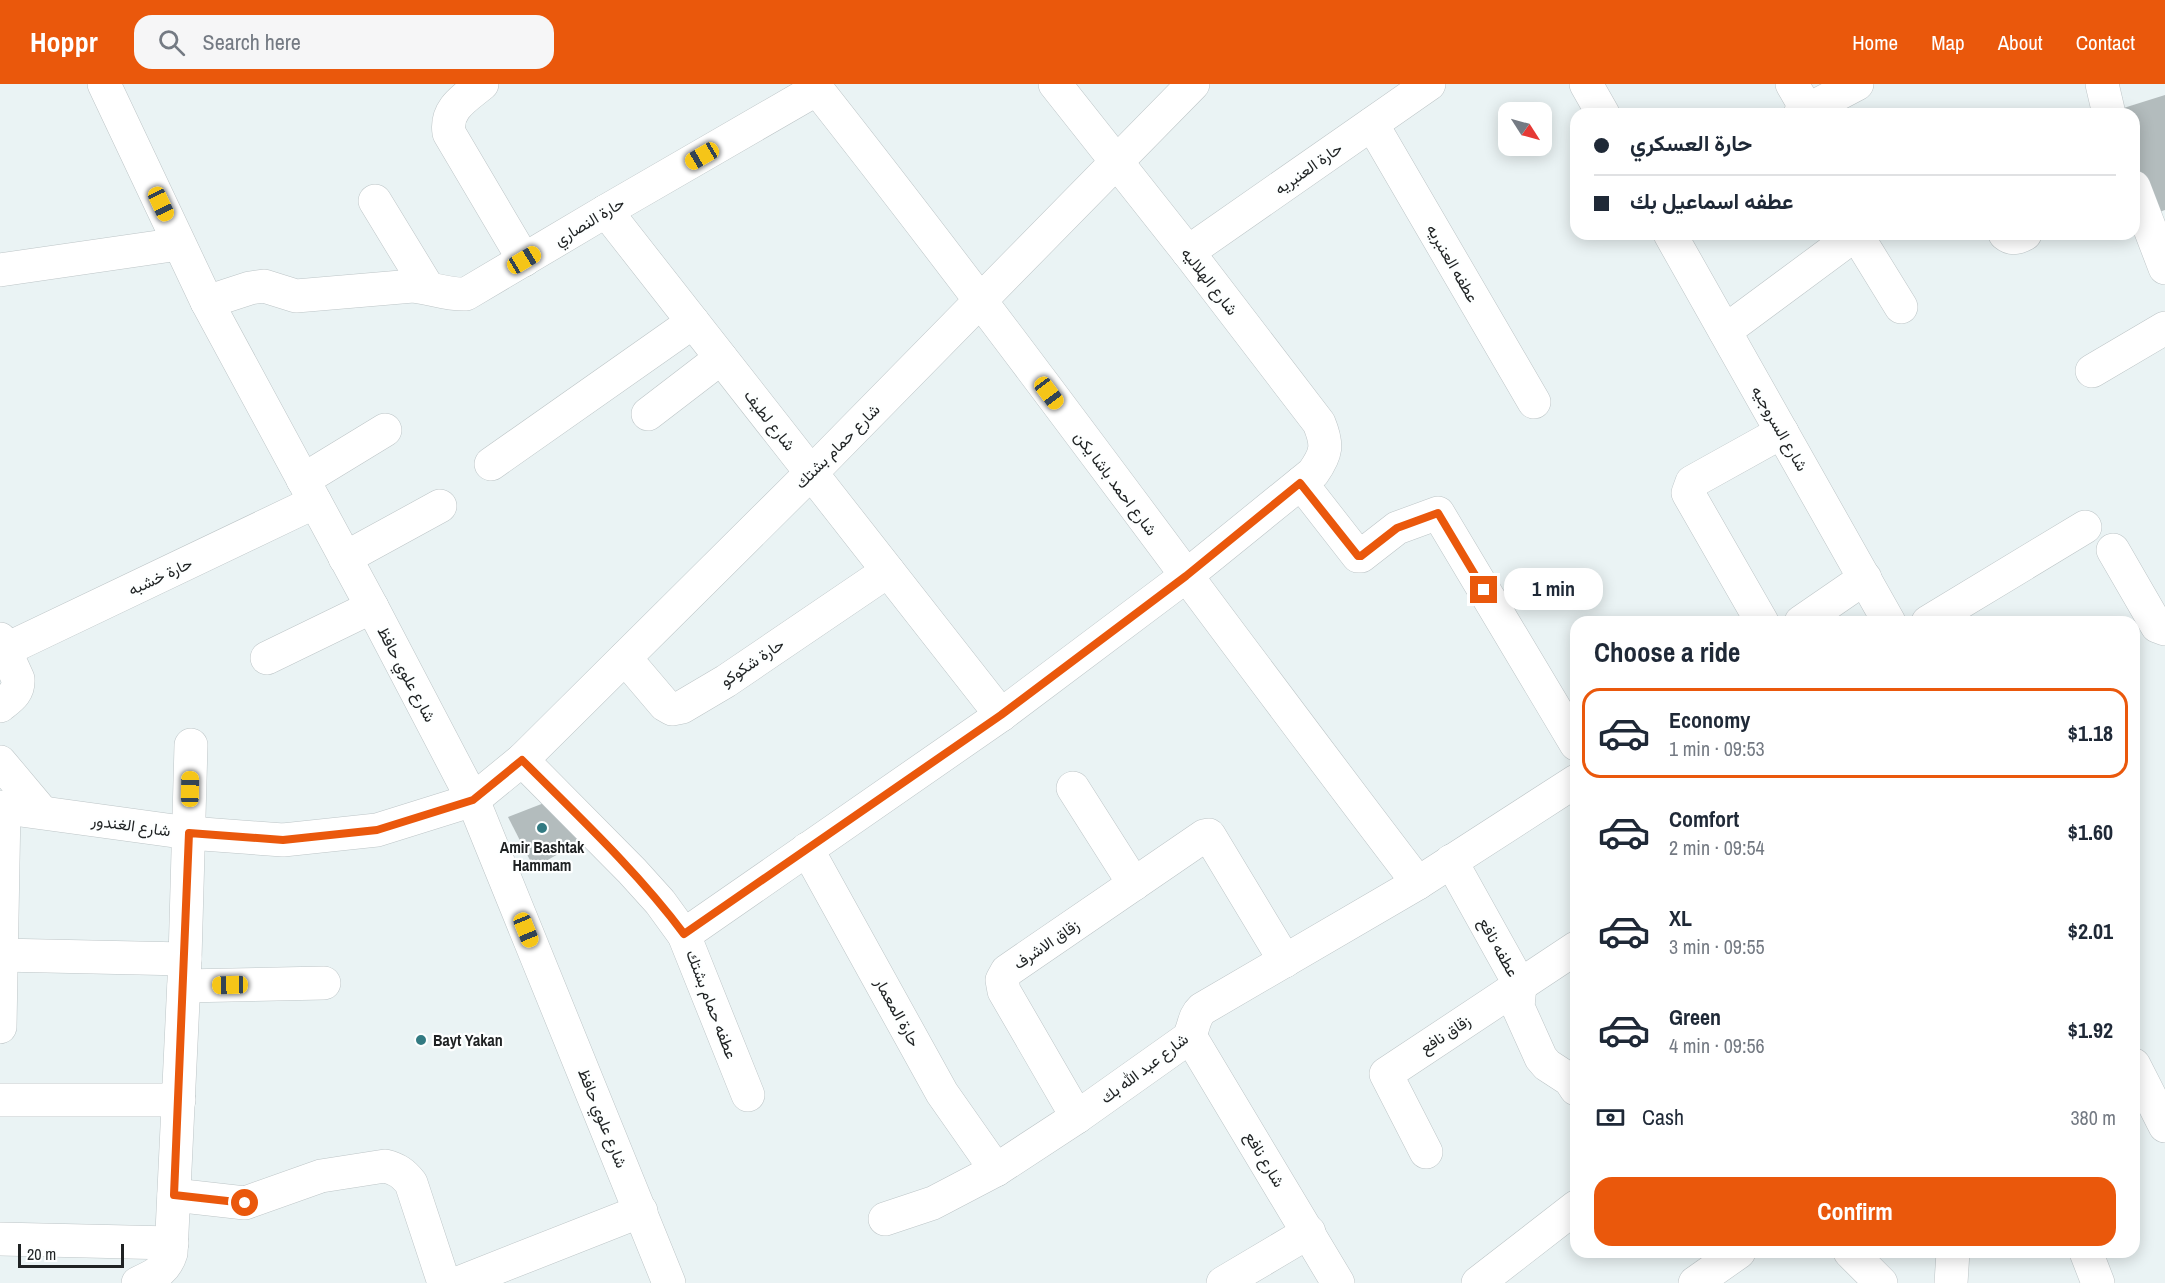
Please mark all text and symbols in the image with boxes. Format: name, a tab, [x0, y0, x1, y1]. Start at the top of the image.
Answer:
search box	[134, 15, 554, 69]
text: Hoppr	[30, 23, 98, 61]
icon: search	[155, 26, 188, 59]
text: Search here	[203, 27, 301, 57]
text: Home	[1852, 28, 1898, 57]
text: Map	[1931, 28, 1965, 57]
text: About	[1998, 28, 2043, 57]
text: Contact	[2076, 28, 2135, 57]
north arrow	[1498, 102, 1552, 156]
map controls	[1498, 102, 1552, 156]
text: حارة العسكري	[1630, 128, 1752, 158]
street label: حارة العنبريه	[1270, 136, 1347, 199]
car	[682, 139, 722, 173]
car	[145, 184, 177, 224]
text: عطفه اسماعيل بك	[1630, 186, 1793, 216]
street label: حارة النصاري	[550, 191, 630, 253]
street label: عطفه العنبريه	[1422, 220, 1484, 306]
car	[504, 243, 544, 277]
street label: شارع الهلاليه	[1176, 243, 1243, 320]
car	[1031, 373, 1067, 413]
street label: شارع السروجيه	[1746, 381, 1813, 475]
street label: شارع لطيف	[738, 385, 801, 456]
street label: شارع حمام بشتك	[790, 399, 885, 494]
street label: شارع احمد باشا يكن	[1069, 426, 1163, 540]
street label: حارة خشبه	[124, 551, 196, 600]
callout: 1 min	[1505, 569, 1604, 611]
text: 1 min	[1532, 575, 1575, 602]
route end	[1470, 576, 1497, 603]
street label: شارع علوي حافظ	[370, 622, 442, 727]
street label: حارة شكوكو	[716, 632, 788, 691]
text: Choose a ride	[1594, 634, 1740, 670]
text: Economy	[1669, 705, 1750, 735]
icon: car	[1597, 706, 1651, 760]
text: $1.18	[2068, 718, 2113, 748]
text: 1 min · 09:53	[1669, 735, 1765, 762]
car	[181, 771, 199, 807]
text: Comfort	[1669, 804, 1739, 834]
icon: car	[1597, 805, 1651, 859]
street label: شارع الغندور	[89, 808, 172, 842]
text: $1.60	[2068, 817, 2113, 847]
marker: Amir Bashtak Hammam	[535, 821, 549, 835]
text: 2 min · 09:54	[1669, 834, 1765, 861]
place label: Amir Bashtak Hammam	[500, 836, 585, 876]
text: XL	[1669, 903, 1692, 933]
icon: car	[1597, 904, 1651, 958]
car	[511, 910, 541, 950]
street label: عطفه نافع	[1473, 913, 1524, 981]
street label: زقاق الاشرف	[1009, 914, 1083, 974]
text: $2.01	[2068, 916, 2113, 946]
text: 3 min · 09:55	[1669, 933, 1765, 960]
street label: عطفه حمام بشتك	[681, 946, 743, 1062]
street label: حارة المعمار	[870, 973, 926, 1051]
car	[212, 976, 248, 994]
text: Green	[1669, 1002, 1721, 1032]
icon: car	[1597, 1003, 1651, 1057]
street label: زقاق نافع	[1415, 1009, 1475, 1059]
text: $1.92	[2068, 1015, 2113, 1045]
street label: شارع عبد الله بك	[1095, 1028, 1193, 1109]
place label: Bayt Yakan	[433, 1029, 503, 1051]
text: 4 min · 09:56	[1669, 1032, 1765, 1059]
marker: Bayt Yakan	[414, 1033, 428, 1047]
street label: شارع علوي حافظ	[570, 1065, 633, 1172]
icon: cash	[1594, 1101, 1627, 1134]
text: Cash	[1642, 1102, 1684, 1132]
text: 380 m	[2070, 1104, 2116, 1131]
street label: شارع نافع	[1239, 1127, 1290, 1192]
button: Confirm	[1594, 1177, 2116, 1246]
route start	[231, 1189, 258, 1216]
scale bar	[18, 1241, 124, 1268]
text: 20 m	[27, 1243, 56, 1265]

